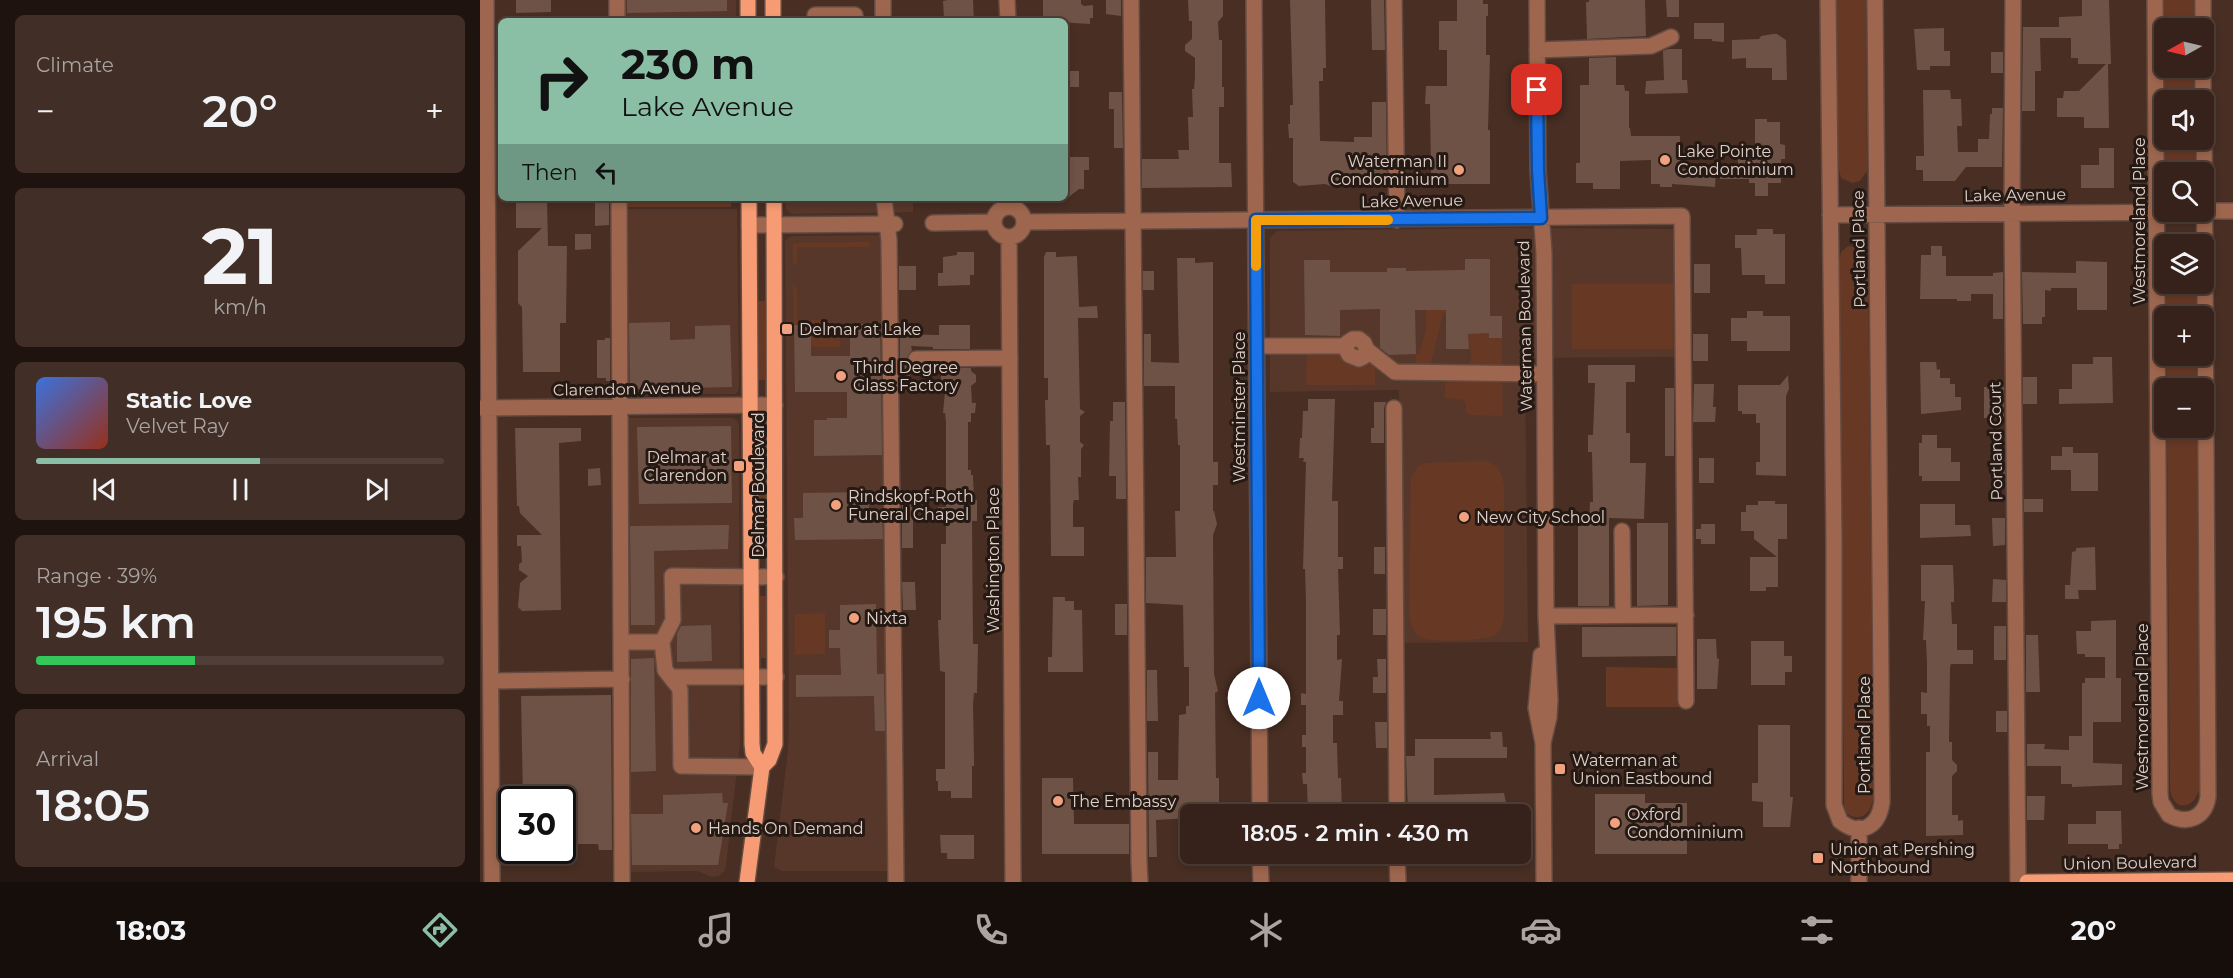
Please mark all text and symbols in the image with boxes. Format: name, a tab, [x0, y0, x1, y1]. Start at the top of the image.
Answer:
north arrow	[2154, 18, 2214, 78]
map controls	[2154, 18, 2214, 438]
text: 230 m	[621, 38, 755, 90]
icon: right	[522, 42, 600, 120]
text: Climate	[36, 53, 114, 77]
pin	[1511, 64, 1562, 115]
icon: arrive	[1520, 73, 1553, 106]
text: 20°	[202, 83, 278, 138]
text: Lake Avenue	[621, 90, 794, 123]
button: sound	[2154, 90, 2214, 150]
text: −	[36, 91, 55, 131]
text: +	[425, 91, 444, 131]
street label: Westmoreland Place	[2130, 137, 2149, 305]
place label: Lake Pointe Condominium	[1677, 142, 1794, 179]
place label: Waterman II Condominium	[1330, 152, 1447, 189]
marker: Lake Pointe Condominium	[1658, 153, 1672, 167]
icon: left	[590, 156, 623, 189]
text: Then	[522, 159, 578, 186]
button: search	[2154, 162, 2214, 222]
marker: Waterman II Condominium	[1452, 163, 1466, 177]
street label: Lake Avenue	[1964, 185, 2066, 205]
street label: Portland Place	[1848, 190, 1870, 308]
street label: Lake Avenue	[1361, 191, 1463, 211]
text: 21	[202, 208, 278, 304]
button: layers	[2154, 234, 2214, 294]
street label: Waterman Boulevard	[1514, 240, 1536, 412]
text: km/h	[213, 295, 267, 319]
button: +	[2154, 306, 2214, 366]
place label: Delmar at Lake	[799, 320, 921, 339]
marker: Delmar at Lake	[780, 322, 794, 336]
street label: Westminster Place	[1230, 332, 1249, 483]
place label: Third Degree Glass Factory	[853, 358, 959, 395]
marker: Third Degree Glass Factory	[834, 369, 848, 383]
street label: Clarendon Avenue	[553, 378, 701, 400]
button: −	[2154, 378, 2214, 438]
street label: Portland Court	[1985, 381, 2007, 501]
text: Static Love	[126, 387, 252, 414]
street label: Delmar Boulevard	[749, 412, 768, 558]
text: Velvet Ray	[126, 414, 229, 438]
place label: Delmar at Clarendon	[644, 448, 727, 485]
marker: Delmar at Clarendon	[732, 459, 746, 473]
icon: previous	[88, 473, 121, 506]
icon: pause	[224, 473, 257, 506]
icon: next	[360, 473, 393, 506]
place label: Rindskopf-Roth Funeral Chapel	[848, 487, 974, 524]
street label: Washington Place	[984, 487, 1003, 633]
marker: Rindskopf-Roth Funeral Chapel	[829, 498, 843, 512]
place label: New City School	[1476, 508, 1605, 527]
marker: New City School	[1457, 510, 1471, 524]
text: Range · 39%	[36, 564, 157, 588]
text: 195 km	[36, 594, 196, 649]
place label: Nixta	[866, 609, 907, 628]
marker: Nixta	[847, 611, 861, 625]
street label: Westmoreland Place	[2133, 623, 2152, 791]
position arrow	[1227, 666, 1291, 730]
street label: Portland Place	[1855, 676, 1874, 794]
text: Arrival	[36, 747, 99, 771]
place label: Waterman at Union Eastbound	[1572, 751, 1712, 788]
marker: Waterman at Union Eastbound	[1553, 762, 1567, 776]
text: 18:05	[36, 777, 150, 832]
speed limit sign: 30	[498, 786, 576, 864]
place label: The Embassy	[1070, 792, 1176, 811]
marker: The Embassy	[1051, 794, 1065, 808]
place label: Oxford Condominium	[1627, 805, 1744, 842]
marker: Oxford Condominium	[1608, 816, 1622, 830]
place label: Hands On Demand	[708, 819, 864, 838]
text: 18:05 · 2 min · 430 m	[1242, 820, 1469, 847]
marker: Hands On Demand	[689, 821, 703, 835]
place label: Union at Pershing Northbound	[1830, 840, 1975, 877]
marker: Union at Pershing Northbound	[1811, 851, 1825, 865]
street label: Union Boulevard	[2063, 852, 2197, 874]
icon: directions	[419, 909, 461, 951]
icon: music	[695, 909, 737, 951]
icon: phone	[970, 909, 1012, 951]
icon: climate	[1245, 909, 1287, 951]
icon: car	[1520, 909, 1562, 951]
icon: filters	[1796, 909, 1838, 951]
text: 18:03	[117, 914, 186, 947]
text: 20°	[2071, 914, 2116, 947]

